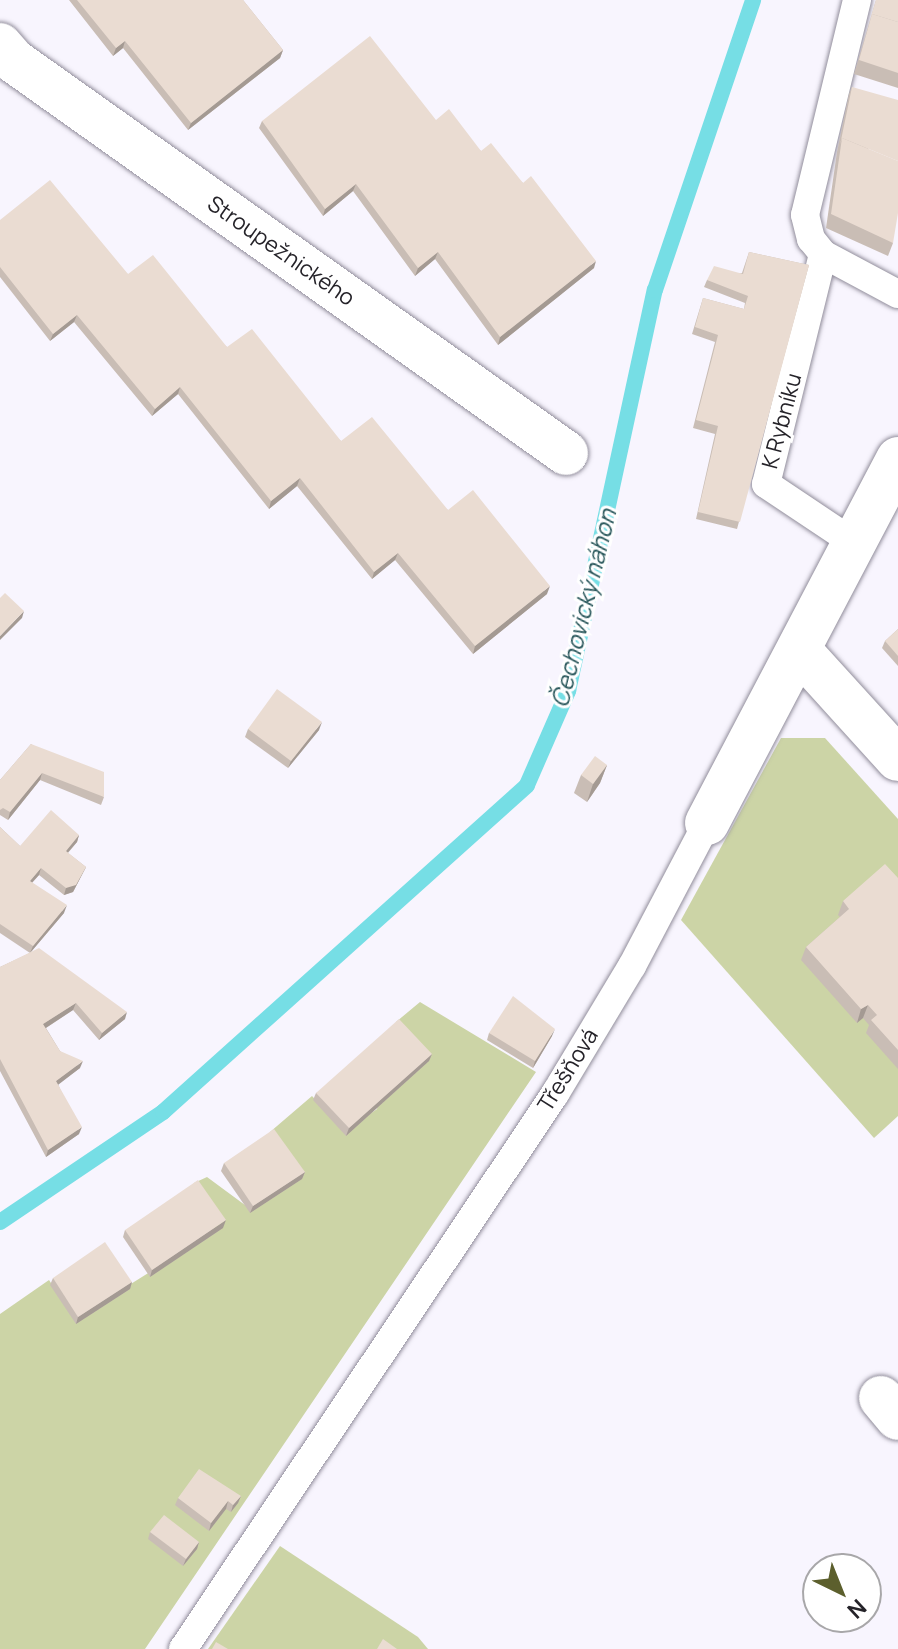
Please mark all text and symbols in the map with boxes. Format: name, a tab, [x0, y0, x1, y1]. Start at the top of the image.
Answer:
street label: Stroupežnického	[202, 190, 360, 312]
street label: K Rybníku	[757, 370, 807, 472]
water label: Čechovický náhon	[544, 506, 622, 710]
street label: Třešňová	[532, 1024, 604, 1116]
north arrow	[802, 1553, 882, 1633]
text: N	[841, 1593, 873, 1625]

